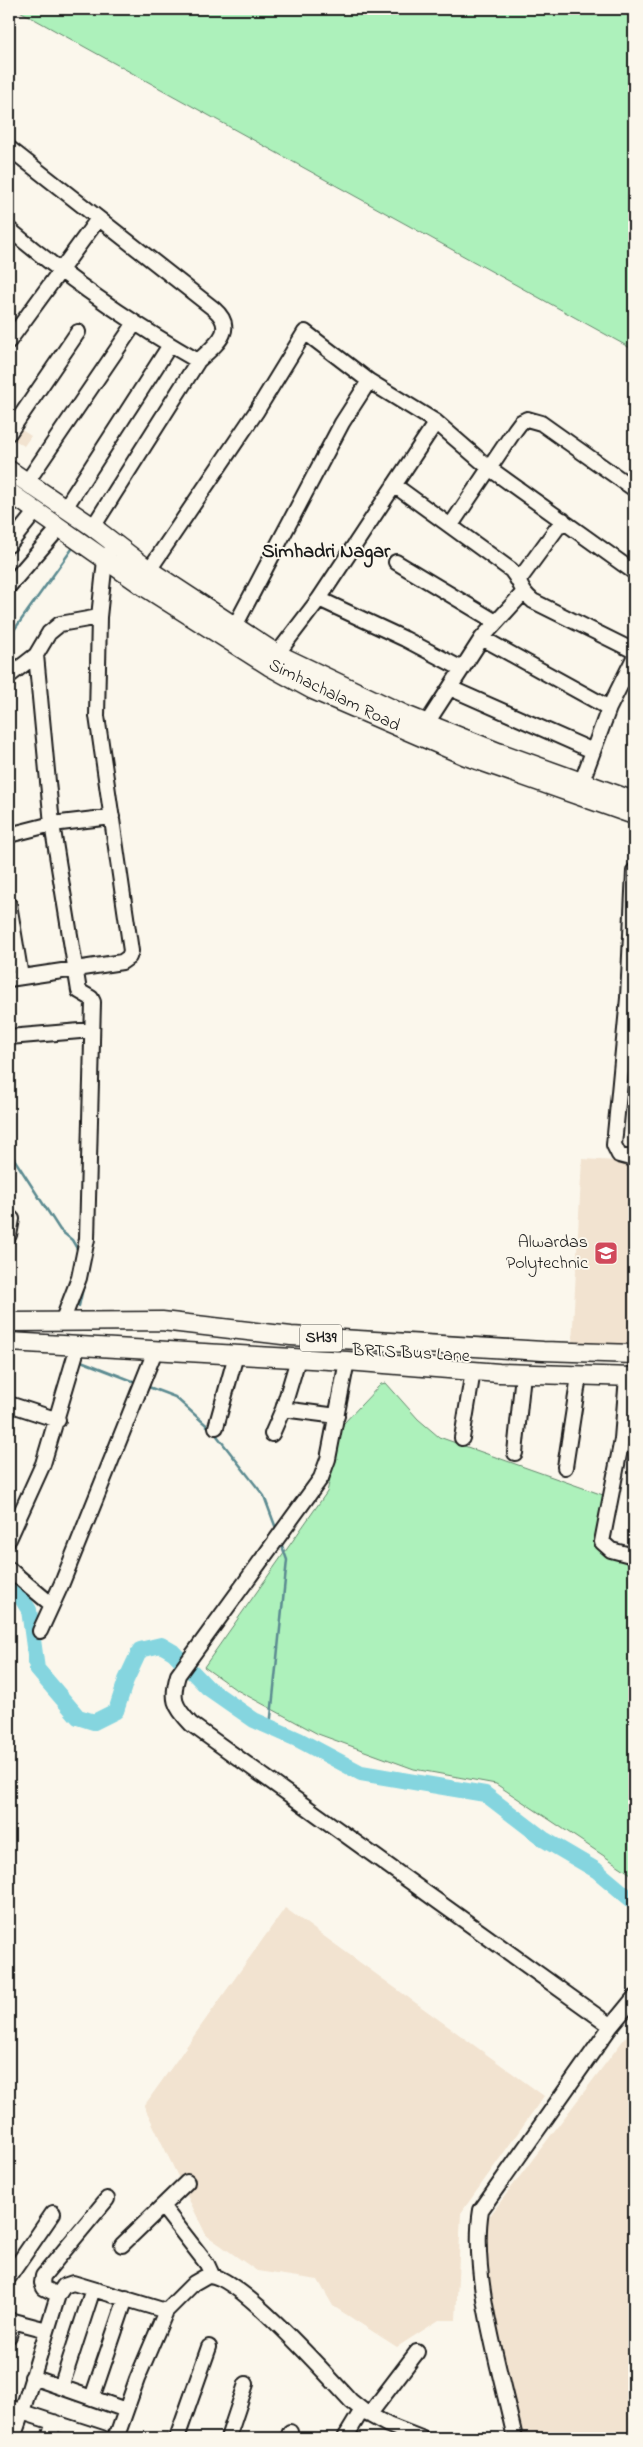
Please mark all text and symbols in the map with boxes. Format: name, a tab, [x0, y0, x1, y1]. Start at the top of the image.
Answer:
district label: Simhadri Nagar	[262, 538, 391, 568]
street label: Simhachalam Road	[264, 653, 404, 739]
place label: Alwardas Polytechnic	[506, 1230, 588, 1277]
school or university icon: Alwardas Polytechnic	[593, 1240, 619, 1266]
road number: SH39	[300, 1325, 342, 1352]
street label: BRTS Bus Lane	[351, 1338, 471, 1370]

